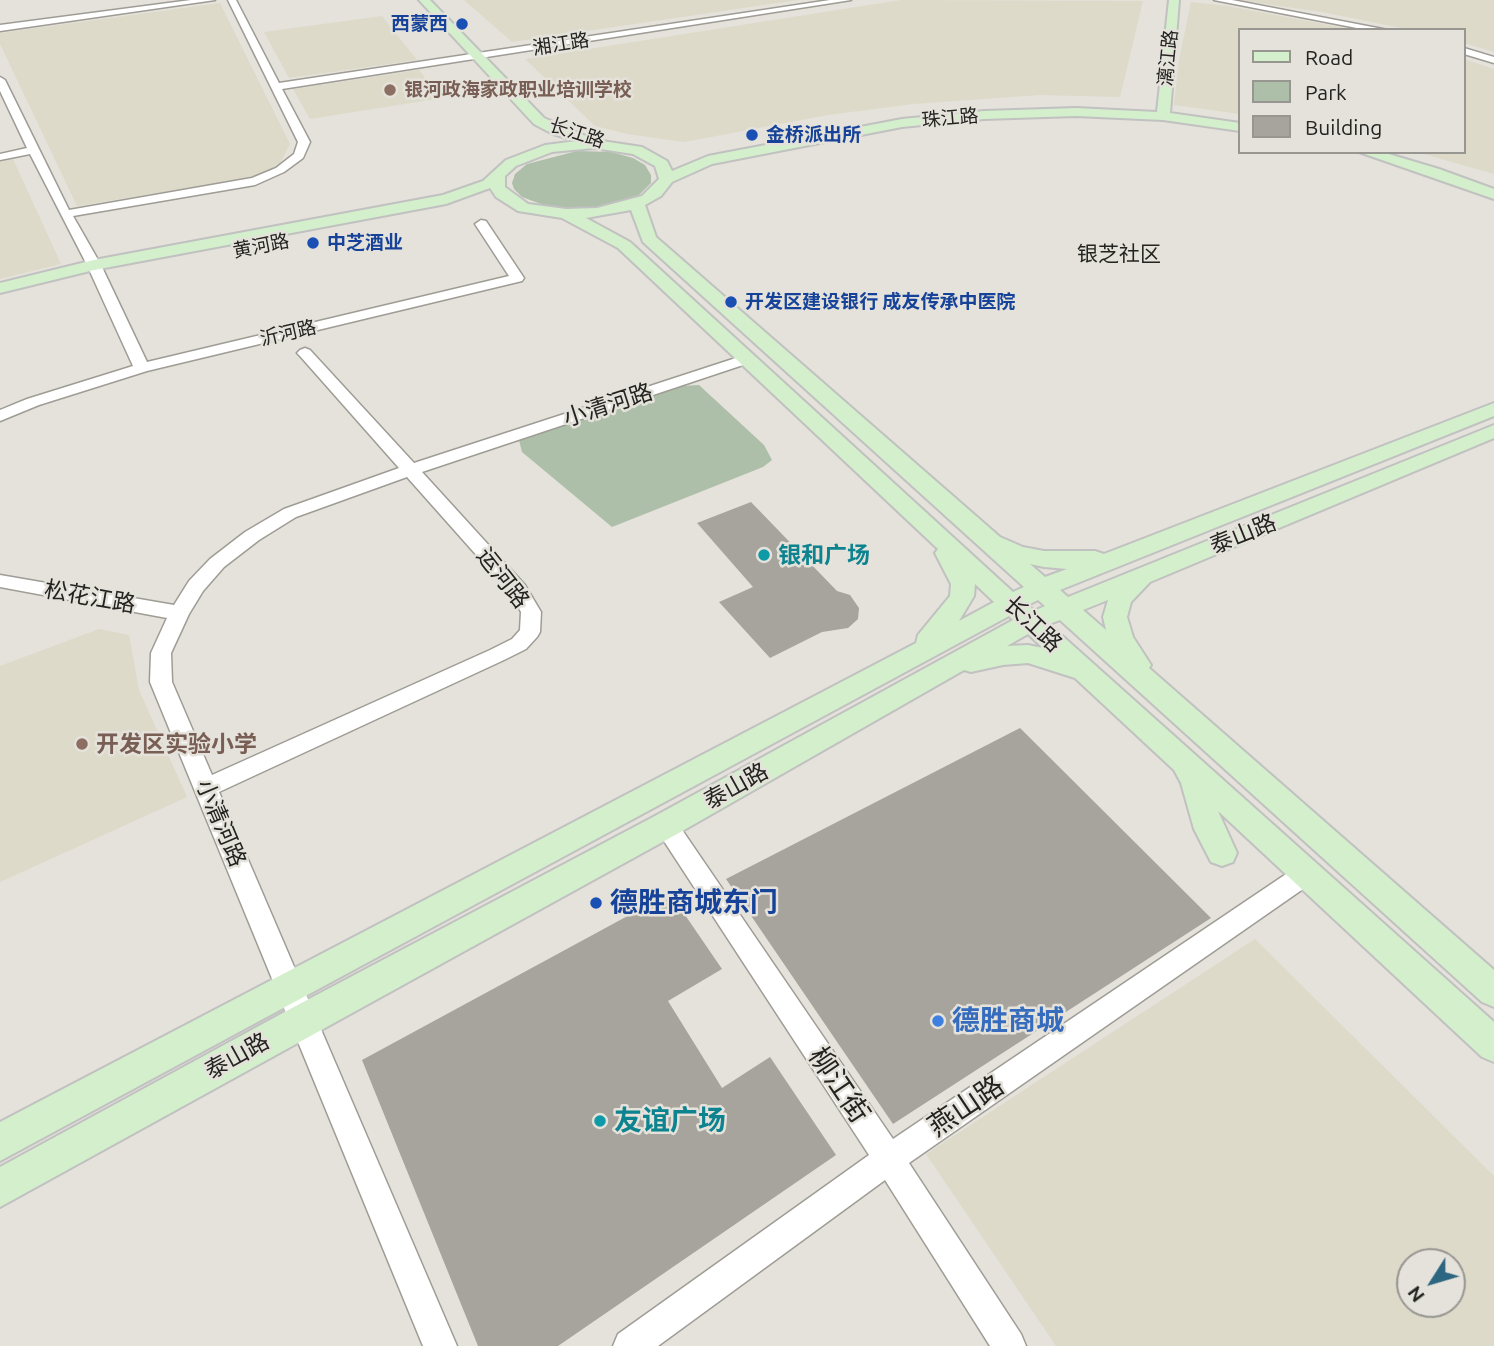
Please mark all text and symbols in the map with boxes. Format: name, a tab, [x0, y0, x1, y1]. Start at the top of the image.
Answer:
place label: 西蒙西	[391, 13, 448, 35]
marker: 西蒙西	[454, 16, 470, 32]
street label: 湘江路	[531, 28, 591, 60]
street label: 漓江路	[1154, 28, 1182, 88]
legend	[1238, 28, 1466, 154]
text: Road	[1305, 45, 1353, 69]
place label: 银河政海家政职业培训学校	[404, 79, 632, 101]
text: Park	[1305, 80, 1347, 104]
marker: 银河政海家政职业培训学校	[382, 82, 398, 98]
street label: 珠江路	[921, 104, 979, 132]
street label: 长江路	[546, 113, 608, 153]
text: Building	[1305, 115, 1382, 139]
place label: 金桥派出所	[766, 124, 861, 146]
marker: 金桥派出所	[744, 127, 760, 143]
street label: 黄河路	[231, 229, 291, 263]
place label: 中芝酒业	[327, 232, 403, 254]
marker: 中芝酒业	[305, 235, 321, 251]
district label: 银芝社区	[1077, 241, 1161, 267]
place label: 开发区建设银行 成友传承中医院	[745, 291, 1016, 313]
marker: 开发区建设银行 成友传承中医院	[723, 294, 739, 310]
street label: 沂河路	[258, 315, 318, 351]
street label: 小清河路	[560, 378, 656, 432]
street label: 泰山路	[1206, 508, 1280, 560]
place label: 银和广场	[778, 541, 870, 569]
street label: 运河路	[471, 542, 535, 614]
marker: 银和广场	[756, 547, 772, 563]
street label: 松花江路	[42, 575, 138, 619]
street label: 长江路	[998, 590, 1068, 658]
place label: 开发区实验小学	[96, 730, 257, 758]
marker: 开发区实验小学	[74, 736, 90, 752]
street label: 泰山路	[699, 757, 773, 815]
street label: 小清河路	[190, 775, 252, 871]
place label: 德胜商城东门	[610, 886, 778, 920]
marker: 德胜商城东门	[588, 895, 604, 911]
place label: 德胜商城	[952, 1004, 1064, 1038]
marker: 德胜商城	[930, 1013, 946, 1029]
street label: 泰山路	[200, 1027, 274, 1085]
street label: 柳江街	[802, 1041, 876, 1129]
street label: 燕山路	[922, 1069, 1010, 1143]
place label: 友谊广场	[614, 1104, 726, 1138]
marker: 友谊广场	[592, 1113, 608, 1129]
north arrow	[1396, 1248, 1466, 1318]
text: N	[1403, 1282, 1429, 1307]

